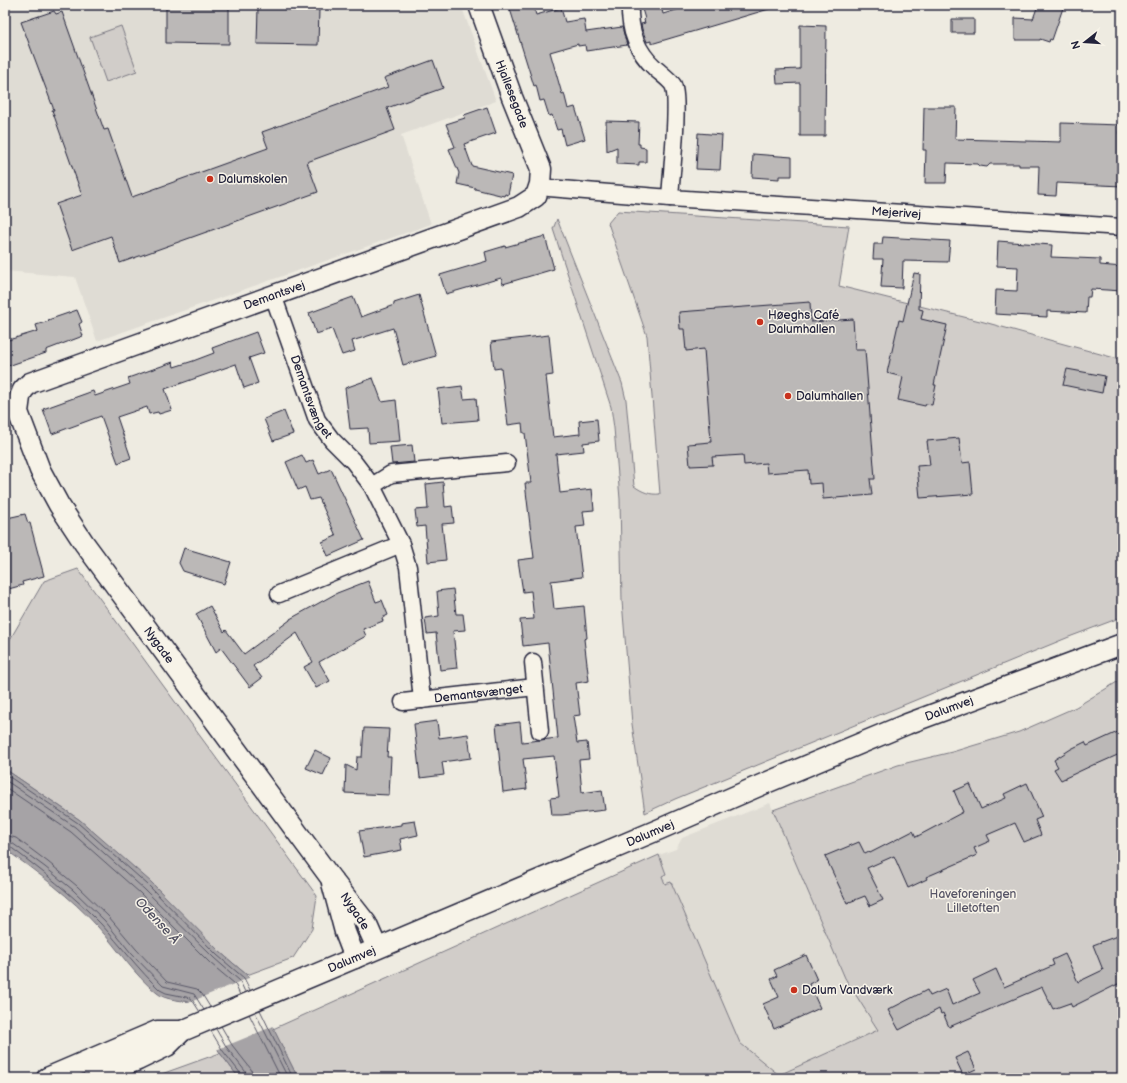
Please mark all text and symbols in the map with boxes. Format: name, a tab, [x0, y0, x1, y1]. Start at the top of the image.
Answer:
north arrow	[1065, 22, 1105, 62]
text: N	[1068, 39, 1083, 51]
street label: Hjallesegade	[492, 58, 531, 130]
place label: Dalumskolen	[218, 172, 288, 187]
marker: Dalumskolen	[205, 174, 215, 184]
street label: Mejerivej	[871, 204, 922, 222]
street label: Demantsvej	[241, 278, 307, 314]
place label: Høeghs Café Dalumhallen	[768, 308, 839, 337]
marker: Høeghs Café Dalumhallen	[755, 317, 765, 327]
street label: Demantsvænget	[287, 353, 335, 442]
place label: Dalumhallen	[796, 389, 863, 404]
marker: Dalumhallen	[783, 391, 793, 401]
street label: Nygade	[140, 624, 177, 667]
street label: Demantsvænget	[433, 681, 524, 706]
street label: Dalumvej	[923, 693, 975, 725]
street label: Dalumvej	[624, 817, 676, 850]
park label: Haveforeningen Lilletoften	[930, 887, 1017, 916]
street label: Nygade	[337, 890, 373, 933]
water label: Odense Å	[132, 894, 183, 947]
street label: Dalumvej	[326, 943, 378, 976]
place label: Dalum Vandværk	[802, 983, 893, 998]
marker: Dalum Vandværk	[789, 985, 799, 995]

